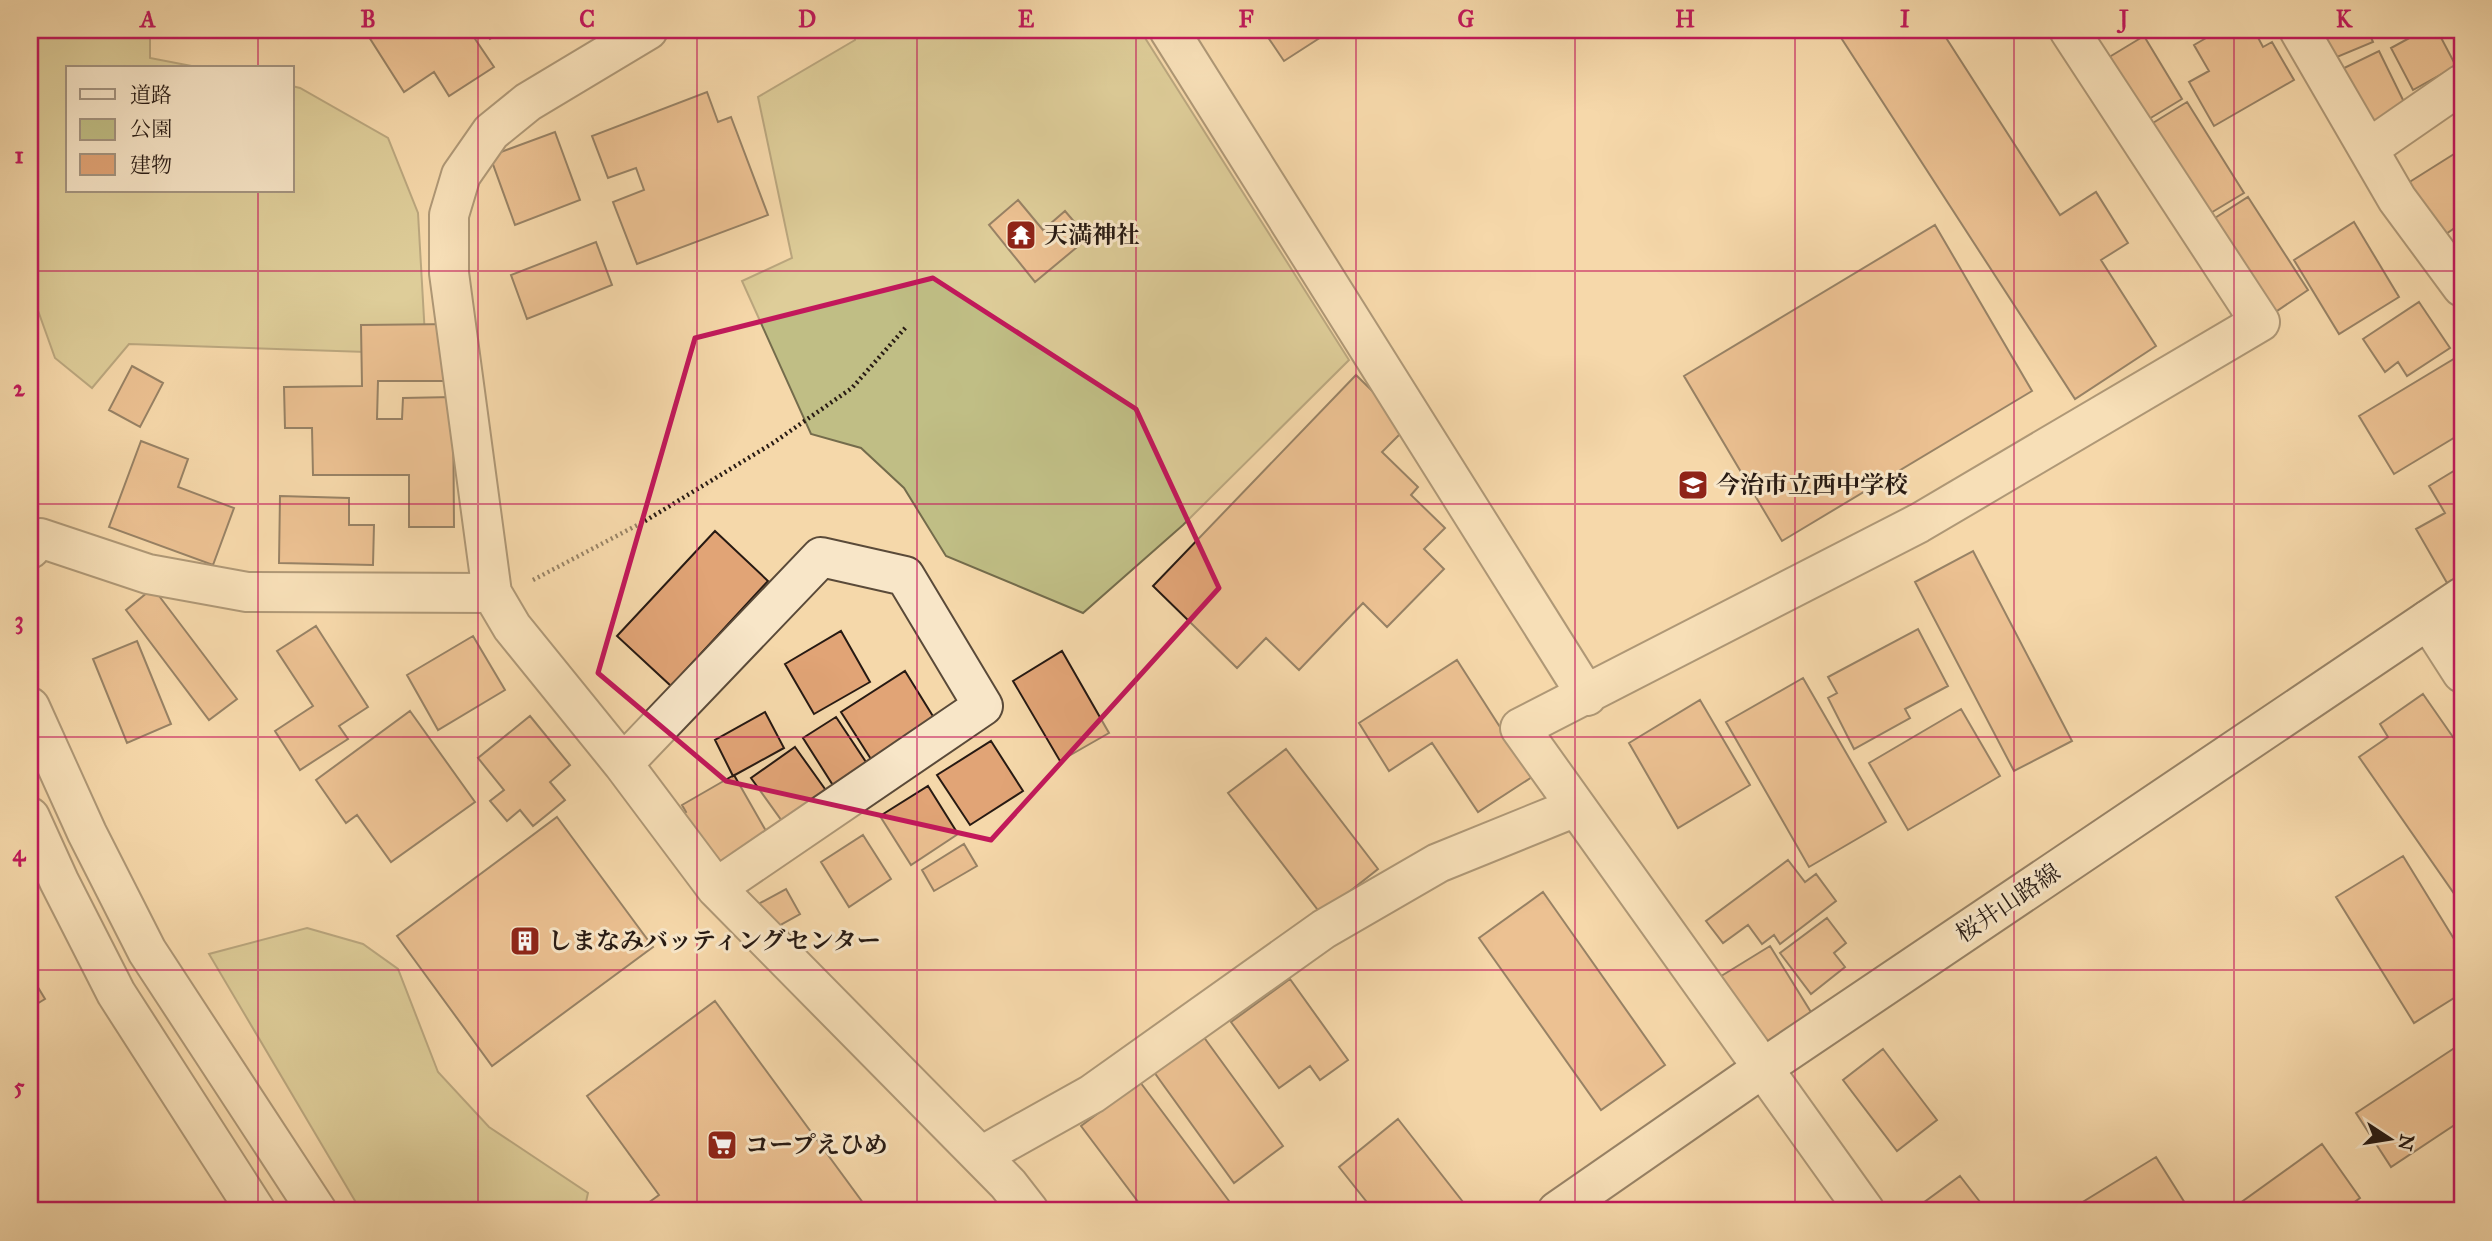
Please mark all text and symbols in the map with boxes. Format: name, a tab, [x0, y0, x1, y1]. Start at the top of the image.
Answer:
text: A	[138, 5, 156, 33]
text: B	[360, 5, 376, 33]
text: C	[579, 5, 595, 33]
text: D	[798, 5, 816, 33]
text: E	[1018, 5, 1035, 33]
text: F	[1238, 5, 1254, 33]
text: G	[1458, 5, 1475, 33]
text: H	[1675, 5, 1695, 33]
text: I	[1900, 5, 1910, 33]
text: J	[2116, 5, 2129, 34]
text: K	[2336, 5, 2354, 33]
legend	[66, 66, 294, 192]
text: 道路	[130, 82, 172, 108]
text: 公園	[130, 116, 172, 142]
text: 1	[14, 141, 24, 169]
text: 建物	[130, 152, 172, 178]
temple icon: 天満神社	[1004, 218, 1038, 252]
place label: 天満神社	[1044, 220, 1140, 250]
text: 2	[13, 374, 25, 402]
school or university icon: 今治市立西中学校	[1676, 468, 1710, 502]
place label: 今治市立西中学校	[1716, 470, 1908, 500]
text: 3	[14, 606, 24, 635]
text: 4	[13, 839, 27, 867]
street label: 桜井山路線	[1950, 857, 2066, 949]
building icon: しまなみバッティングセンター	[508, 924, 542, 958]
place label: しまなみバッティングセンター	[548, 926, 881, 956]
text: 5	[14, 1072, 25, 1100]
north arrow	[2356, 1104, 2426, 1174]
supermarket icon: コープえひめ	[705, 1128, 739, 1162]
place label: コープえひめ	[745, 1130, 888, 1160]
text: N	[2393, 1132, 2419, 1153]

